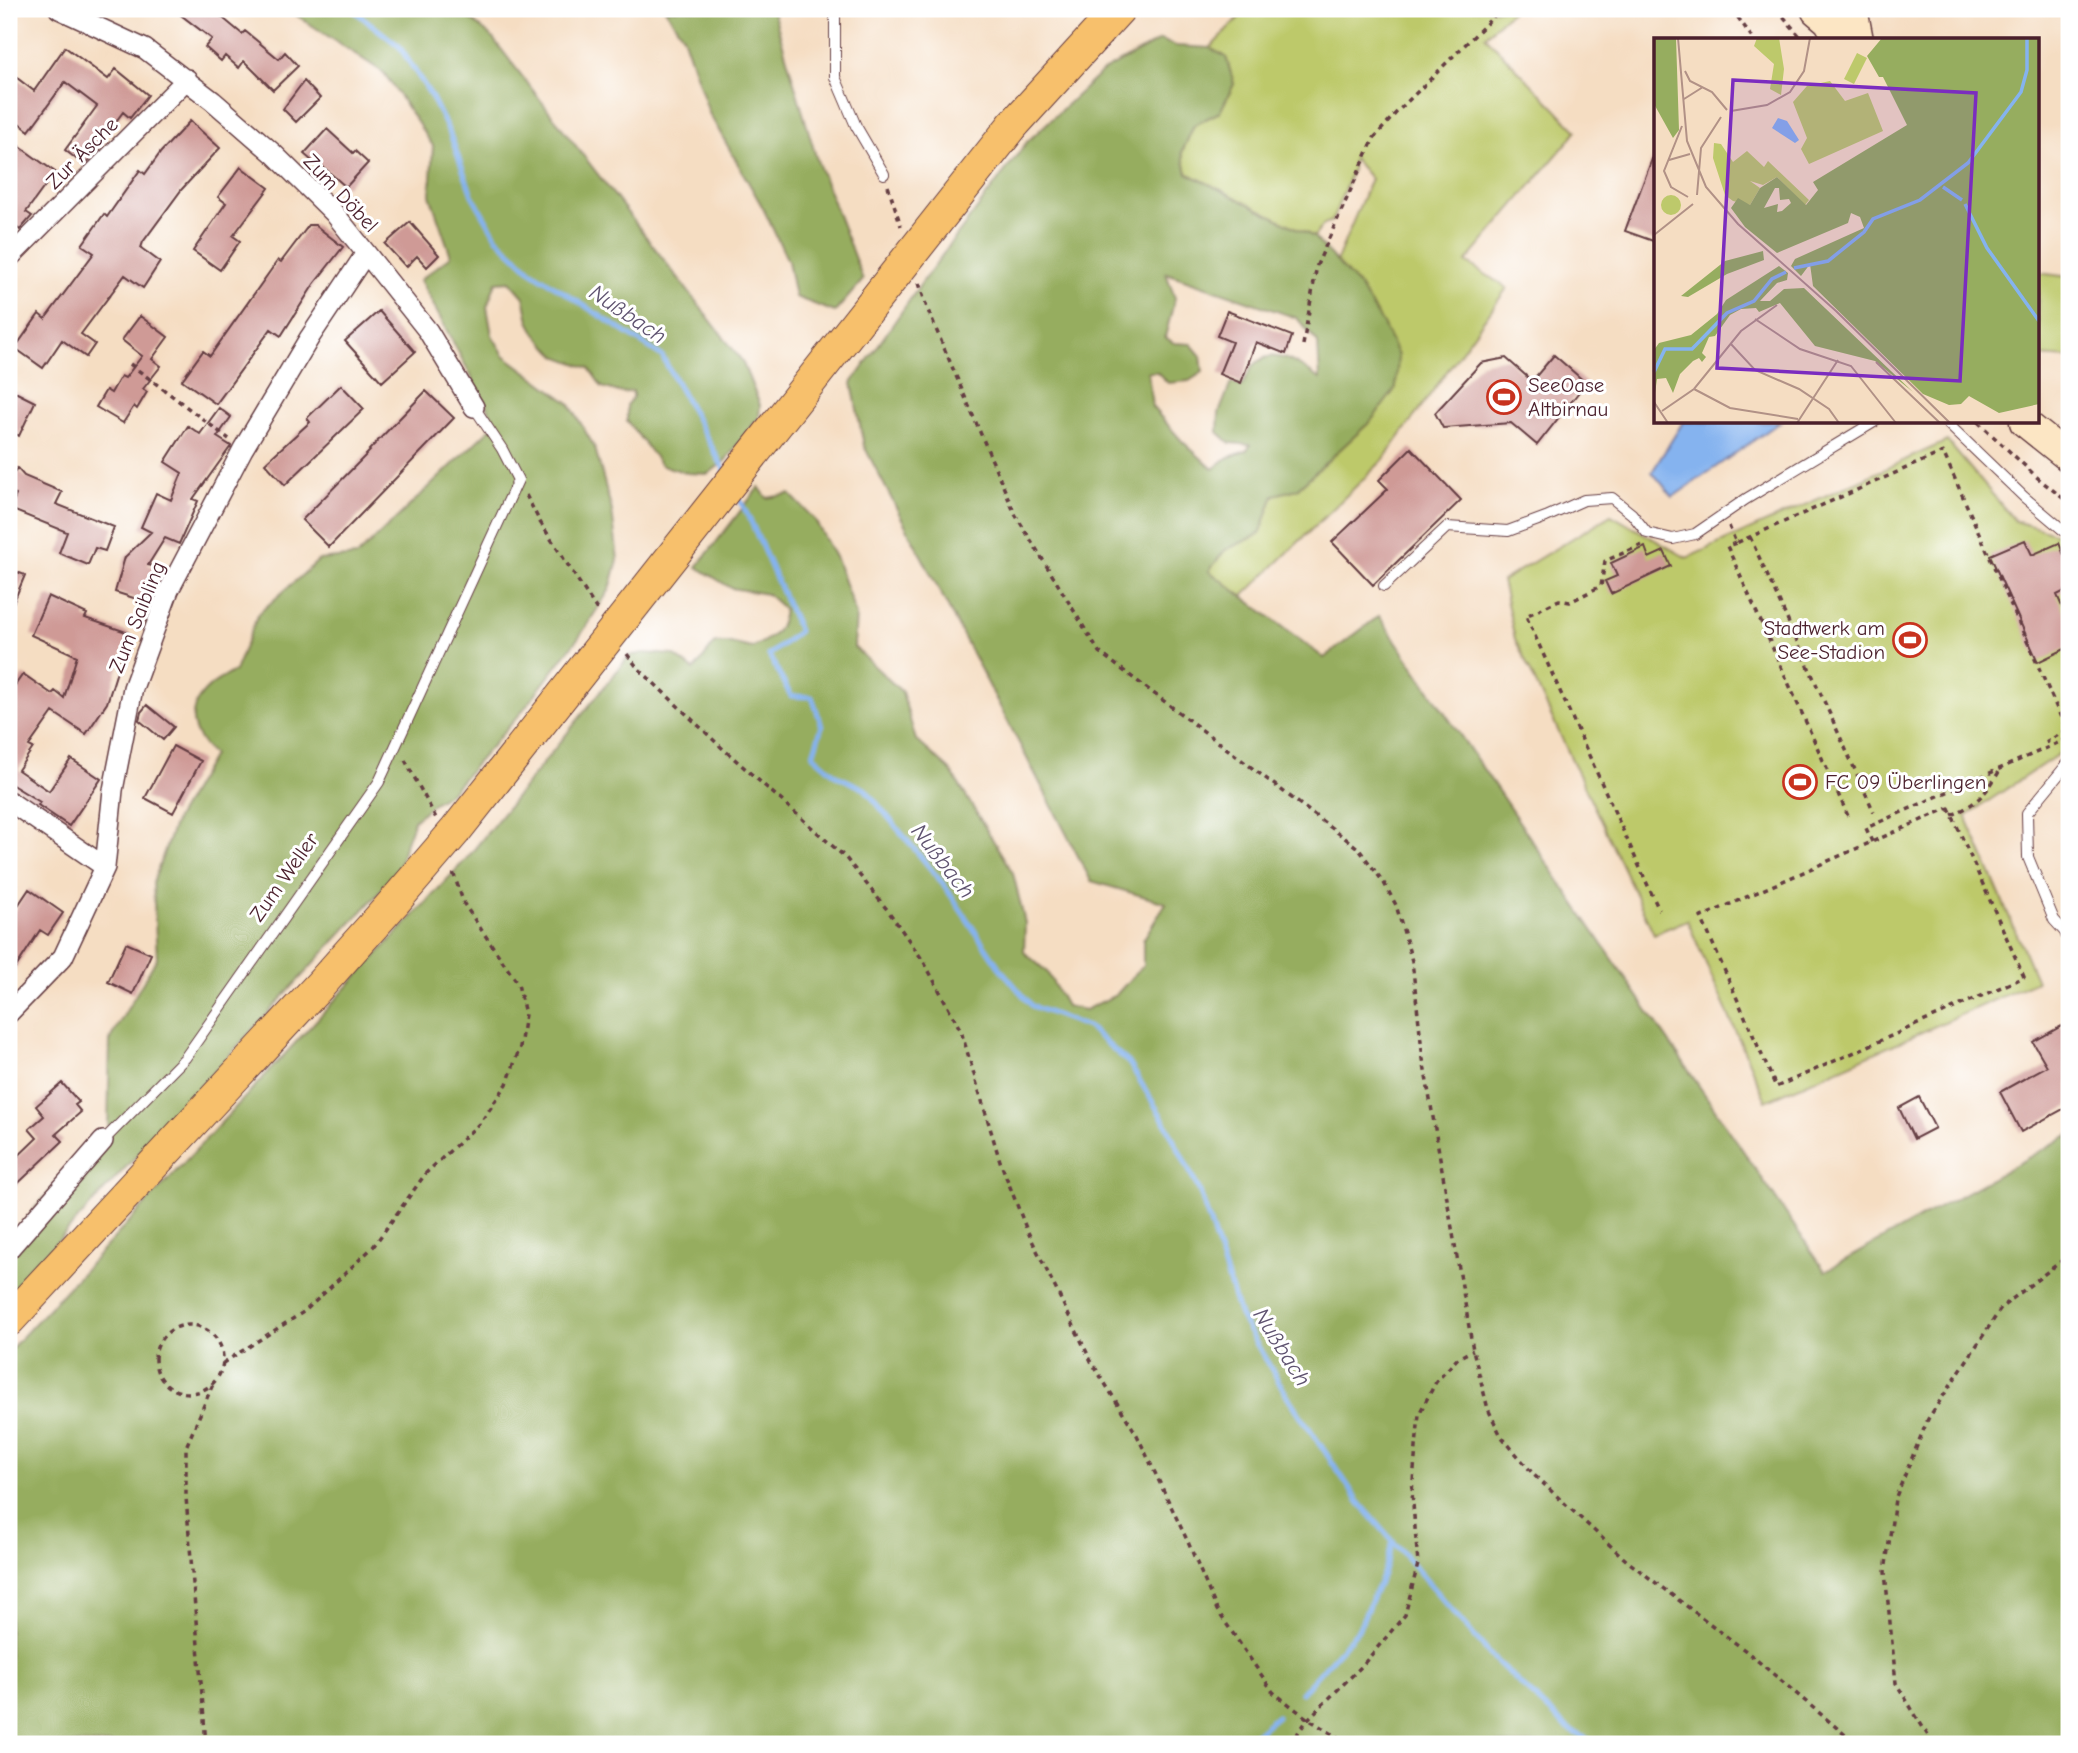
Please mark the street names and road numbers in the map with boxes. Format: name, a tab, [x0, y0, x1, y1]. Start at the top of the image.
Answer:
street label: Zur Äsche	[41, 112, 123, 194]
street label: Zum Döbel	[299, 149, 383, 237]
street label: Zum Saibling	[104, 558, 170, 676]
street label: Zum Weller	[245, 828, 324, 926]

